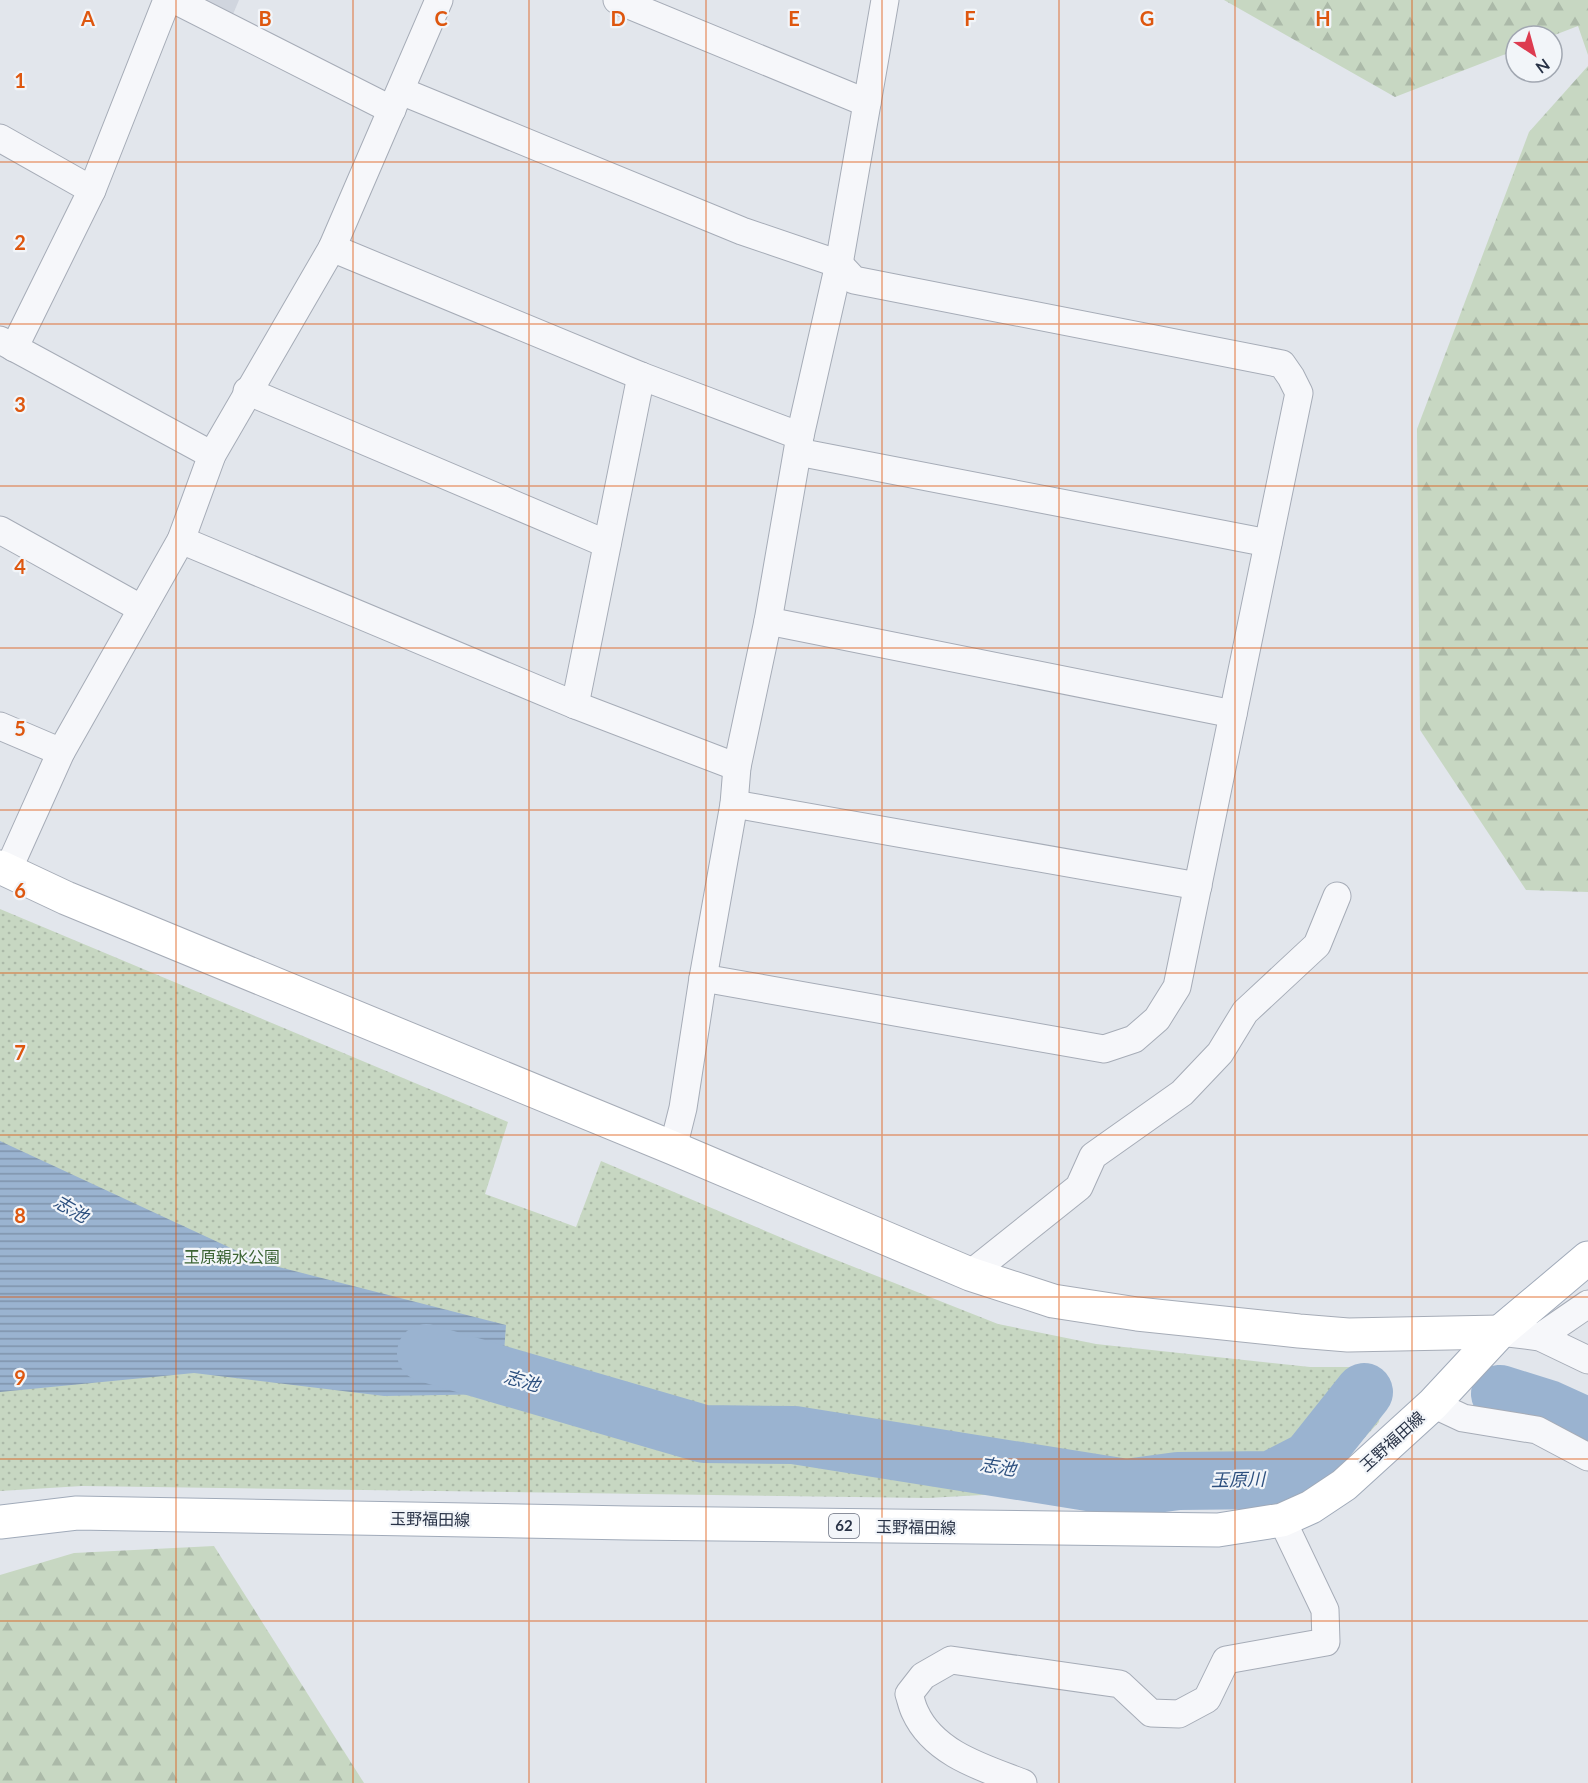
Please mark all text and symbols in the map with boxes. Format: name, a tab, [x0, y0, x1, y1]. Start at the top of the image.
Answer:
text: A	[80, 6, 95, 30]
text: B	[258, 6, 272, 30]
text: C	[434, 6, 448, 30]
text: D	[610, 6, 626, 30]
text: E	[788, 6, 800, 30]
text: F	[964, 6, 976, 30]
text: G	[1140, 6, 1154, 30]
text: H	[1315, 6, 1331, 30]
north arrow	[1504, 24, 1564, 84]
text: N	[1533, 55, 1554, 78]
text: 1	[14, 68, 26, 92]
text: 2	[14, 230, 26, 254]
text: 3	[14, 392, 26, 416]
text: 4	[14, 554, 26, 578]
text: 5	[14, 716, 26, 740]
text: 6	[14, 878, 26, 902]
text: 7	[14, 1040, 26, 1064]
water label: 志池	[50, 1190, 94, 1228]
text: 8	[14, 1203, 26, 1227]
park label: 玉原親水公園	[184, 1247, 280, 1266]
text: 9	[14, 1365, 26, 1389]
water label: 志池	[502, 1365, 545, 1396]
street label: 玉野福田線	[1356, 1407, 1428, 1474]
water label: 志池	[979, 1452, 1020, 1480]
water label: 玉原川	[1211, 1467, 1267, 1490]
street label: 玉野福田線	[390, 1508, 470, 1529]
road number: 62	[829, 1514, 859, 1538]
street label: 玉野福田線	[876, 1516, 956, 1537]

